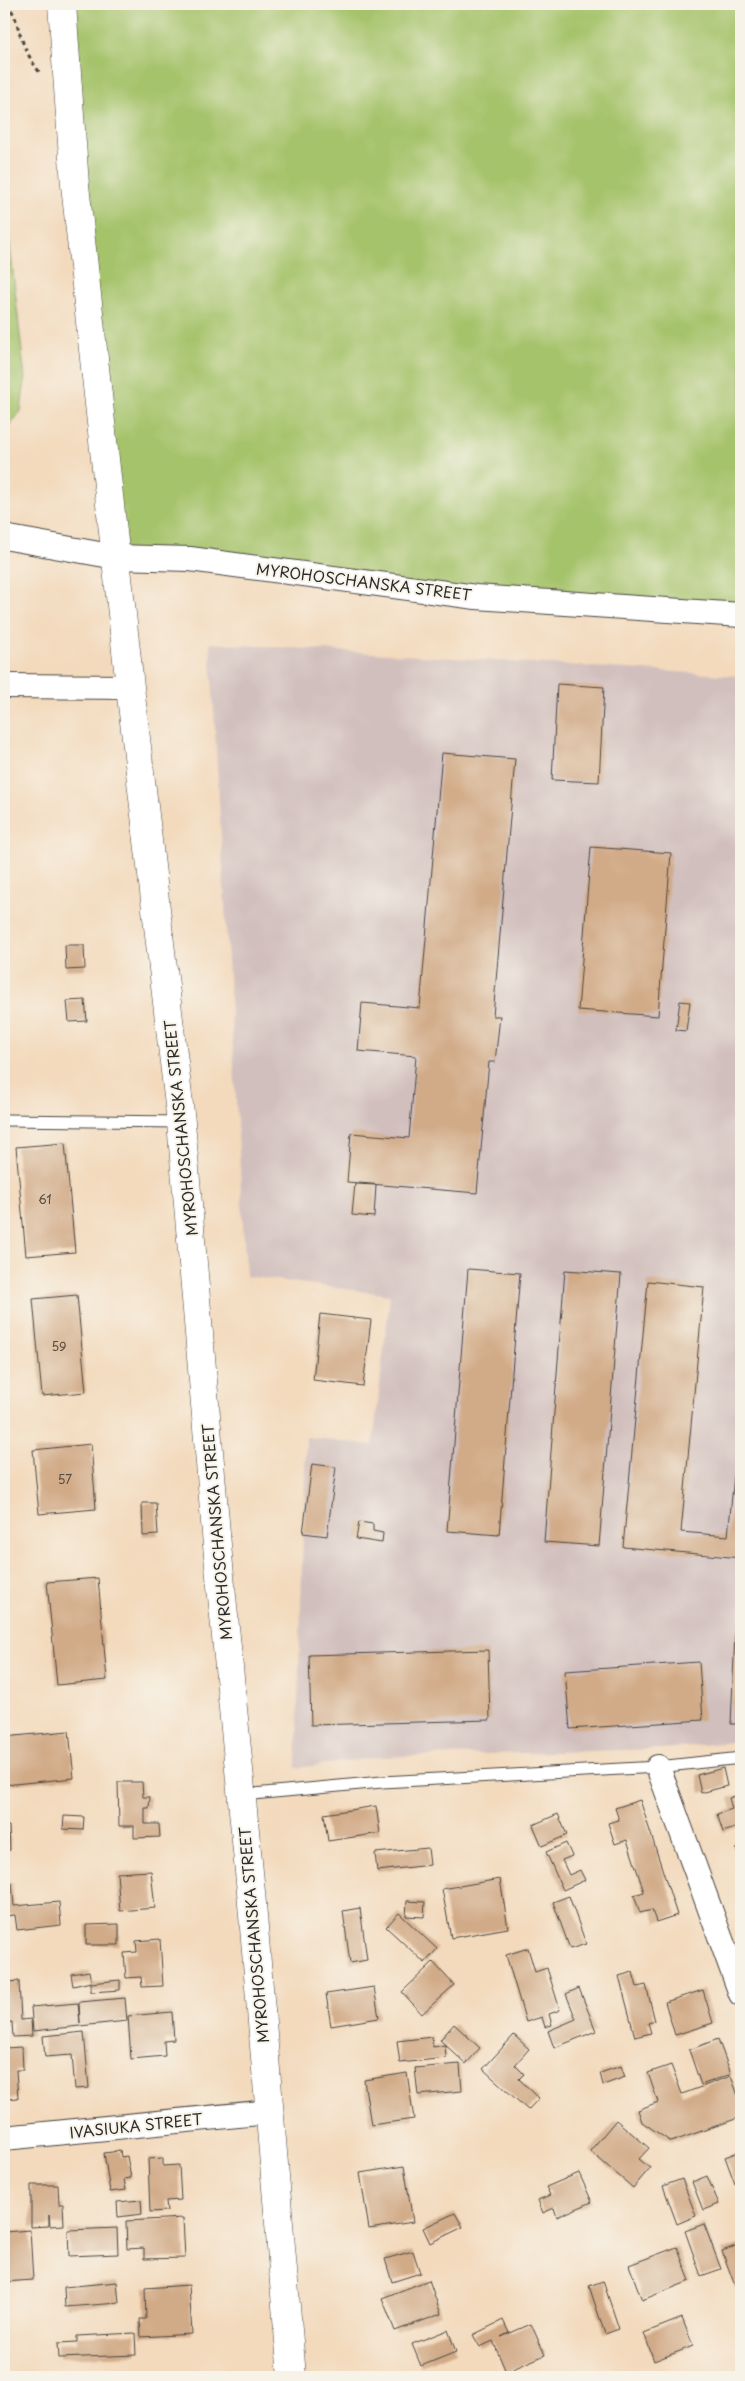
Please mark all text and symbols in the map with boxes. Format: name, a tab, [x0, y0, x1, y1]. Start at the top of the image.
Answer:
street label: MYROHOSCHANSKA STREET	[255, 556, 474, 606]
street label: MYROHOSCHANSKA STREET	[157, 1018, 203, 1237]
house number: 61	[38, 1190, 52, 1208]
house number: 59	[52, 1337, 66, 1355]
street label: MYROHOSCHANSKA STREET	[195, 1422, 237, 1641]
house number: 57	[58, 1470, 72, 1488]
street label: MYROHOSCHANSKA STREET	[232, 1825, 274, 2044]
street label: IVASIUKA STREET	[68, 2107, 204, 2143]

